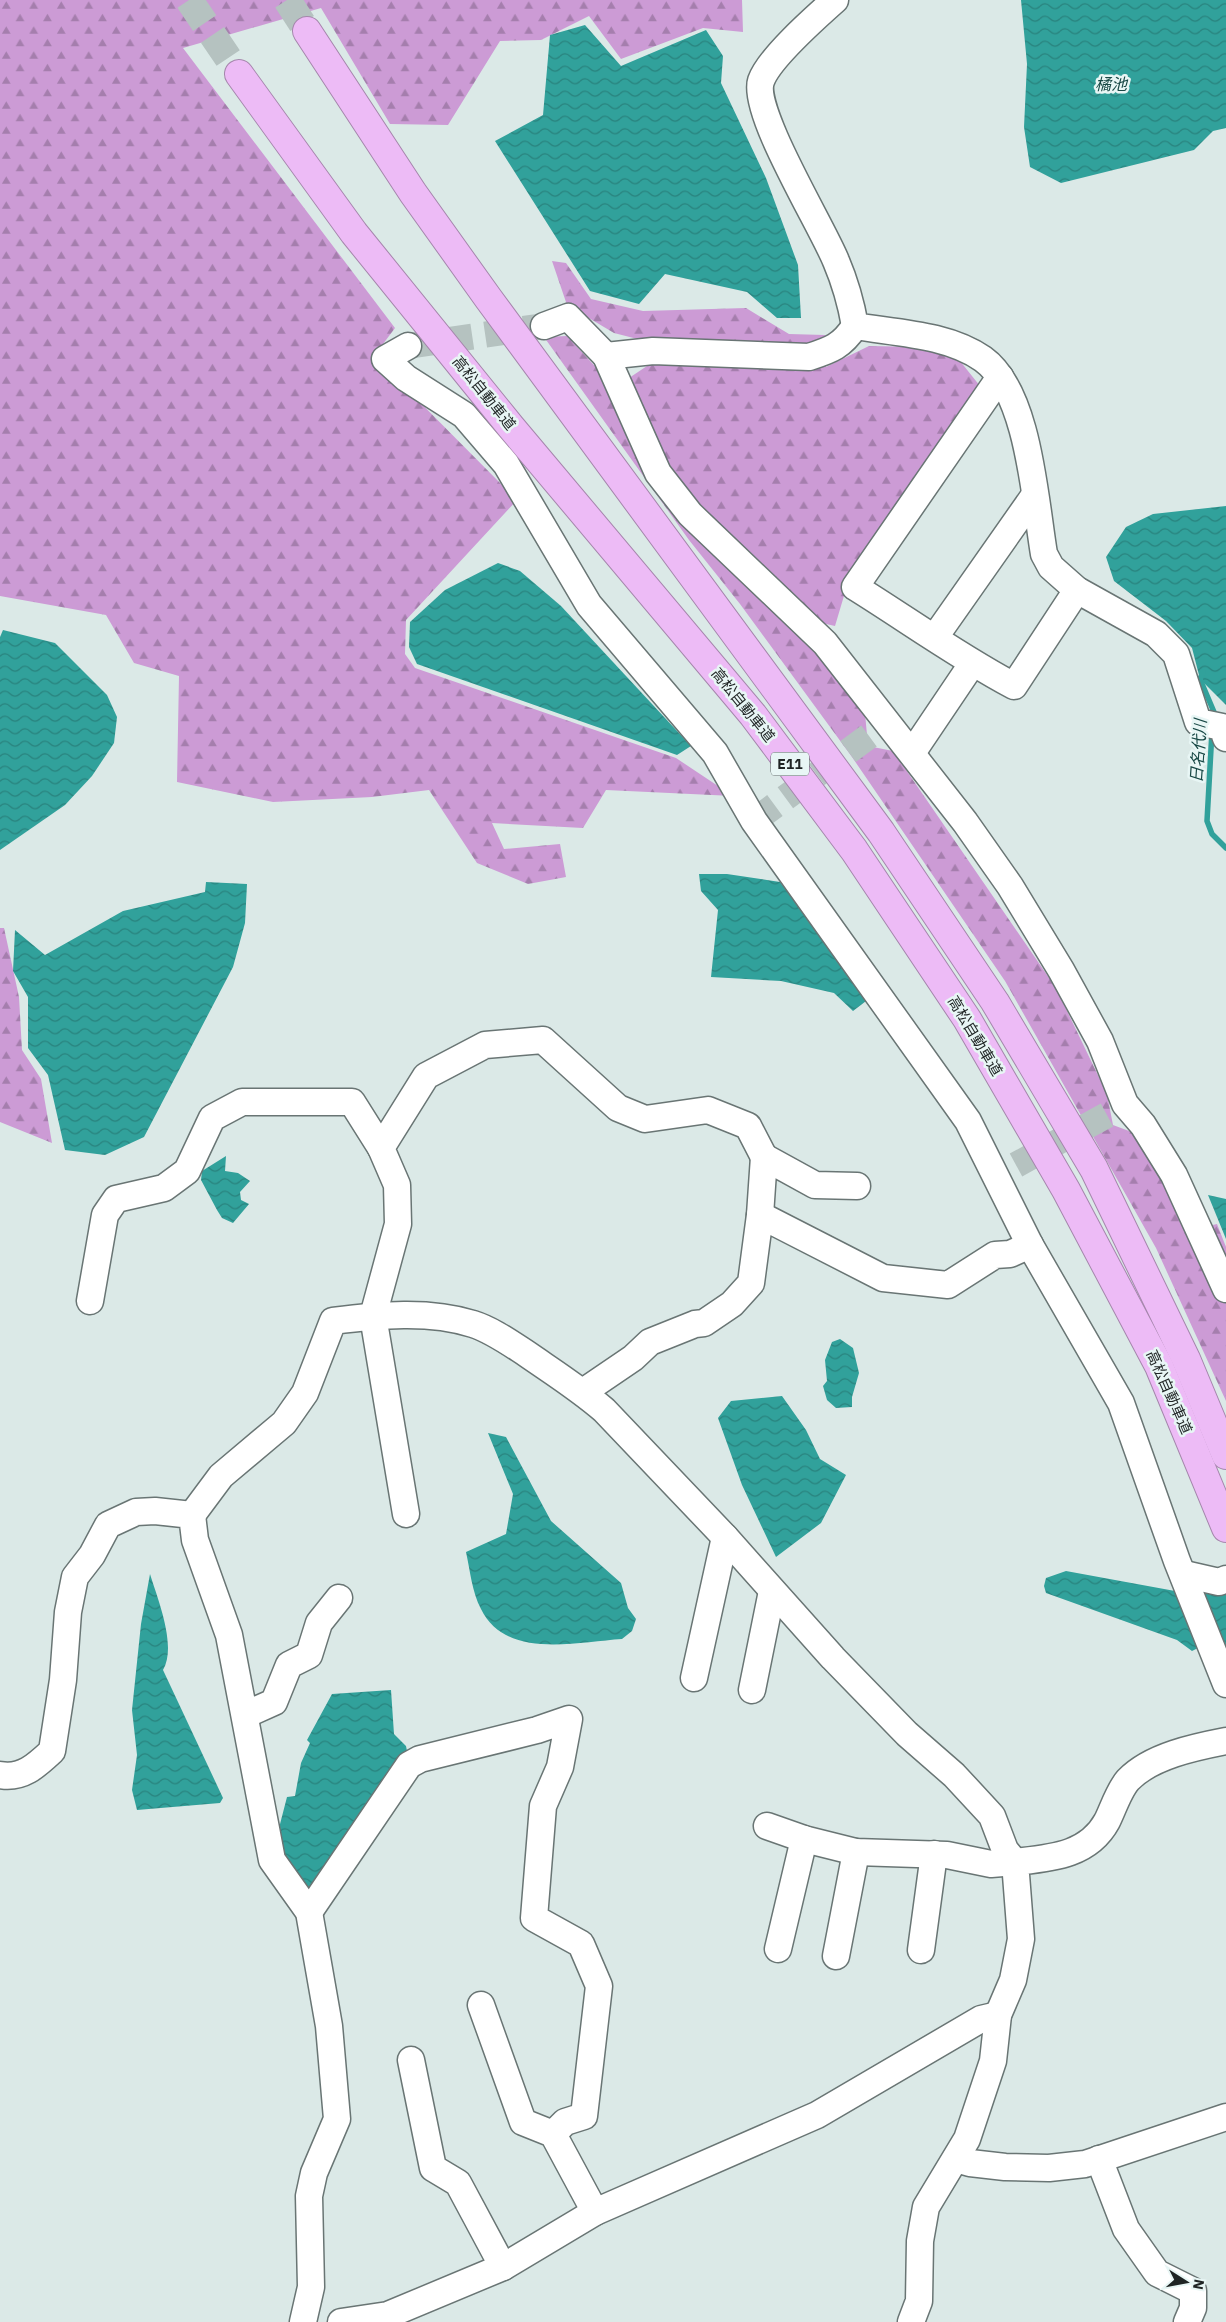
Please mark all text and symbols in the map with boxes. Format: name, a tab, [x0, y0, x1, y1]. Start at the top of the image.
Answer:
water label: 橘池	[1095, 74, 1129, 94]
street label: 高松自動車道	[449, 352, 520, 434]
street label: 高松自動車道	[708, 664, 779, 746]
water label: 日名代川	[1186, 716, 1210, 784]
road number: E11	[771, 752, 809, 776]
street label: 高松自動車道	[944, 992, 1007, 1079]
street label: 高松自動車道	[1142, 1347, 1196, 1437]
north arrow	[1161, 2257, 1211, 2307]
text: N	[1189, 2278, 1209, 2291]

